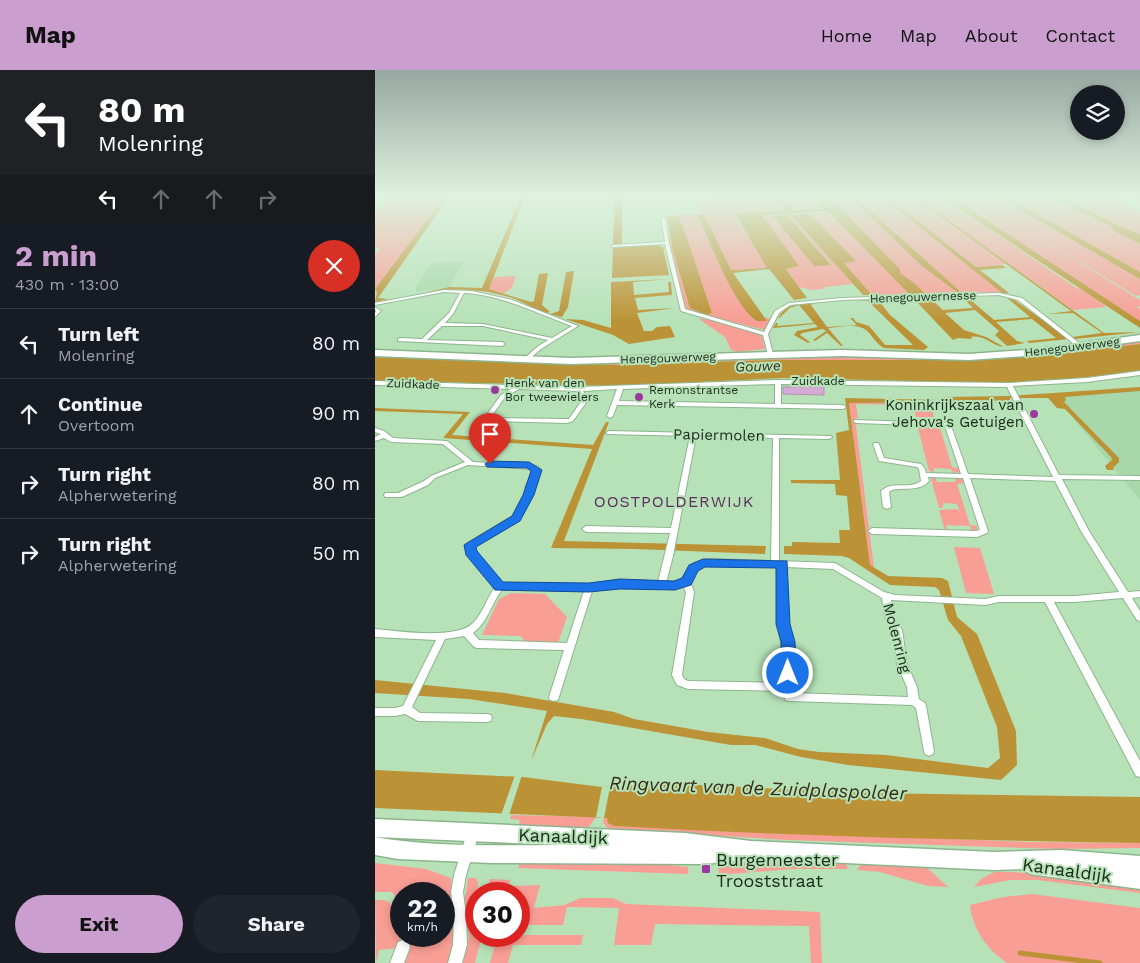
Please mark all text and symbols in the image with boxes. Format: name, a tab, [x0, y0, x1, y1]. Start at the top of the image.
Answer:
text: Map	[25, 21, 76, 49]
text: Home	[821, 25, 872, 46]
text: Map	[900, 25, 937, 46]
text: About	[965, 25, 1017, 46]
text: Contact	[1045, 25, 1115, 46]
map controls	[1070, 85, 1125, 140]
button: layers	[1070, 85, 1125, 140]
text: 80 m	[98, 89, 185, 131]
icon: left	[15, 90, 80, 155]
text: Molenring	[98, 131, 203, 156]
icon: left	[94, 185, 122, 213]
icon: ahead	[147, 185, 175, 213]
icon: ahead	[200, 185, 228, 213]
icon: right	[253, 185, 281, 213]
text: 2 min	[15, 238, 97, 273]
button: close	[308, 240, 360, 292]
text: 430 m · 13:00	[15, 275, 119, 294]
street label: Henegouwernesse	[870, 288, 977, 306]
text: Turn left	[58, 323, 139, 346]
icon: left	[15, 330, 43, 358]
text: 80 m	[312, 332, 360, 355]
street label: Henegouwerweg	[1024, 334, 1121, 360]
text: Molenring	[58, 346, 134, 365]
street label: Henegouwerweg	[620, 349, 717, 367]
water label: Gouwe	[735, 357, 781, 375]
street label: Zuidkade	[791, 374, 845, 388]
street label: Zuidkade	[386, 376, 440, 392]
place label: Henk van den Bor tweewielers	[505, 376, 599, 404]
place label: Remonstrantse Kerk	[649, 383, 738, 411]
marker: Henk van den Bor tweewielers	[489, 384, 501, 396]
marker: Remonstrantse Kerk	[633, 391, 645, 403]
text: Continue	[58, 393, 142, 416]
place label: Koninkrijkszaal van Jehova's Getuigen	[885, 396, 1024, 431]
icon: ahead	[15, 400, 43, 428]
text: 90 m	[312, 402, 360, 425]
marker: Koninkrijkszaal van Jehova's Getuigen	[1028, 408, 1040, 420]
pin	[469, 413, 511, 464]
text: Overtoom	[58, 416, 135, 435]
icon: arrive	[476, 420, 504, 448]
street label: Papiermolen	[673, 425, 765, 445]
text: Turn right	[58, 463, 151, 486]
icon: right	[15, 470, 43, 498]
text: 80 m	[312, 472, 360, 495]
text: Alpherwetering	[58, 486, 176, 505]
district label: OOSTPOLDERWIJK	[594, 492, 754, 511]
text: Turn right	[58, 533, 151, 556]
icon: right	[15, 540, 43, 568]
text: 50 m	[313, 542, 360, 565]
text: Alpherwetering	[58, 556, 176, 575]
street label: Molenring	[879, 601, 915, 675]
position arrow	[761, 646, 813, 698]
water label: Ringvaart van de Zuidplaspolder	[609, 771, 908, 805]
street label: Kanaaldijk	[518, 824, 608, 848]
place label: Burgemeester Trooststraat	[716, 849, 838, 891]
street label: Kanaaldijk	[1021, 853, 1113, 887]
marker: Burgemeester Trooststraat	[700, 863, 712, 875]
speed limit sign: 30	[465, 882, 530, 947]
text: 22	[408, 894, 437, 923]
button: Exit	[15, 895, 183, 953]
button: Share	[193, 895, 360, 953]
text: km/h	[407, 920, 438, 934]

